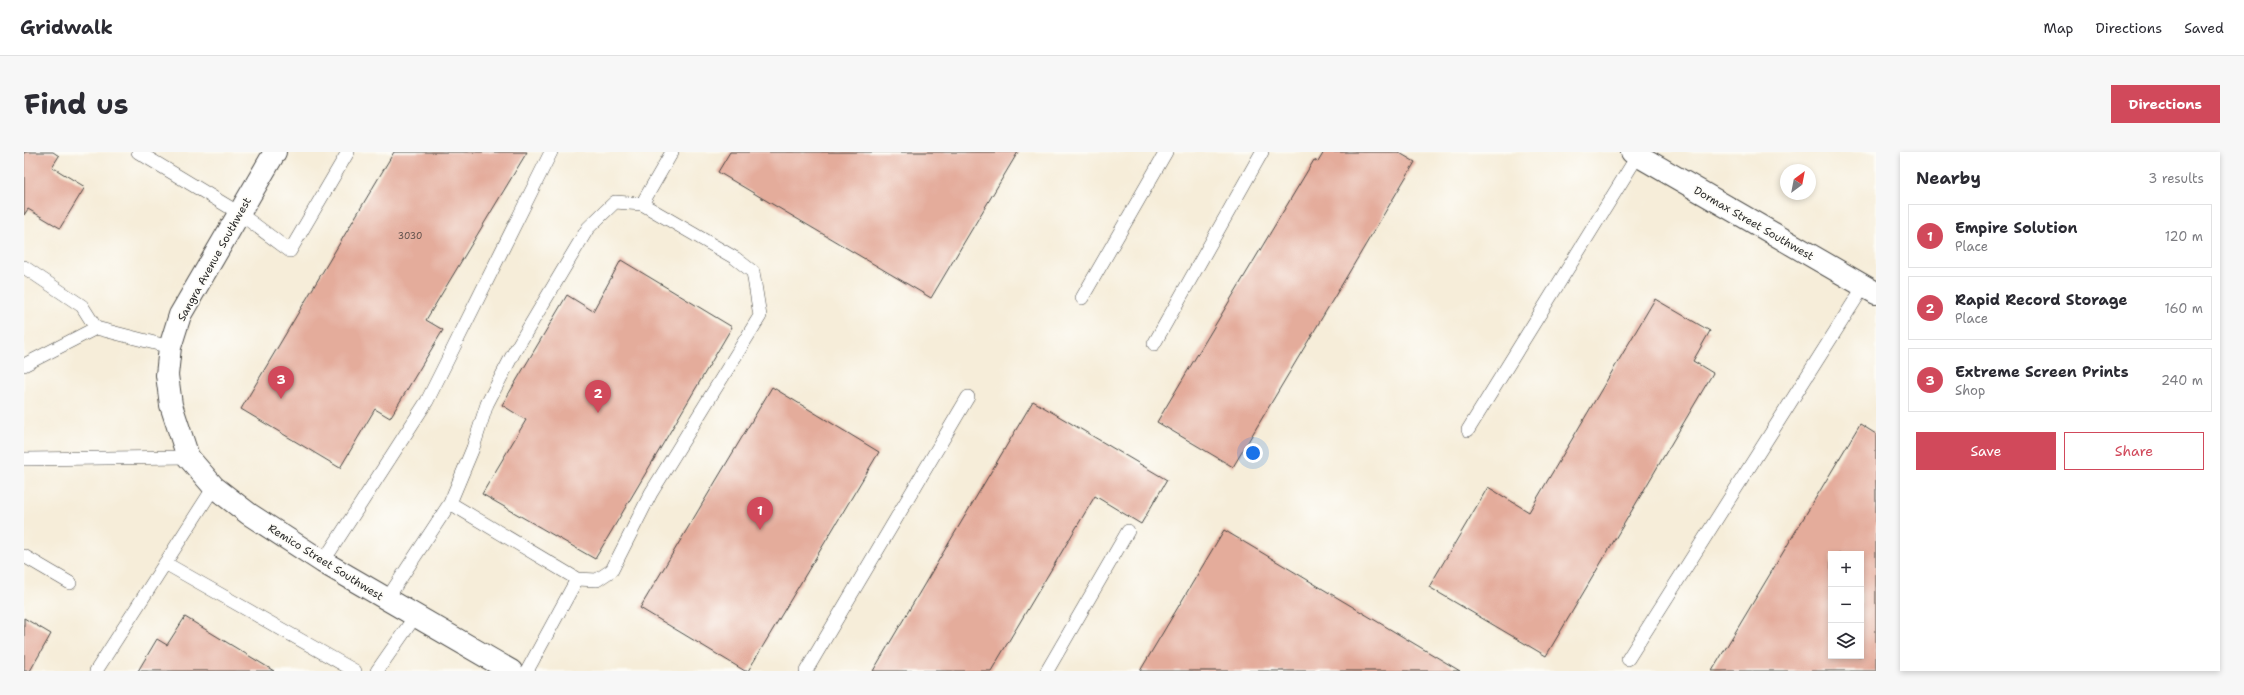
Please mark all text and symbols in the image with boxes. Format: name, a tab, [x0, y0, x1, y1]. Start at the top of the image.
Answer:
text: Gridwalk	[20, 15, 113, 40]
text: Map	[2044, 19, 2074, 37]
text: Directions	[2096, 19, 2162, 37]
text: Saved	[2184, 19, 2224, 37]
text: Find us	[24, 85, 129, 123]
button: Directions	[2111, 85, 2220, 123]
north arrow	[1780, 164, 1816, 200]
text: Nearby	[1916, 167, 1981, 189]
text: 3 results	[2148, 170, 2204, 187]
street label: Dormax Street Southwest	[1691, 183, 1817, 264]
street label: Sangra Avenue Southwest	[174, 195, 255, 324]
text: Empire Solution	[1955, 218, 2078, 238]
text: 1	[1927, 228, 1933, 245]
text: 120 m	[2165, 228, 2203, 245]
house number: 3030	[398, 230, 422, 242]
text: Place	[1955, 238, 1988, 255]
text: Rapid Record Storage	[1955, 290, 2127, 310]
text: 2	[1925, 300, 1935, 317]
text: 160 m	[2165, 300, 2203, 317]
text: Place	[1955, 310, 1988, 327]
text: Extreme Screen Prints	[1955, 362, 2129, 382]
pin: 3	[268, 366, 294, 399]
text: 3	[1925, 372, 1935, 389]
text: 240 m	[2161, 372, 2203, 389]
pin: 2	[585, 380, 611, 413]
text: Shop	[1955, 382, 1985, 399]
button: Save	[1916, 432, 2056, 470]
button: Share	[2064, 432, 2204, 470]
your location	[1243, 443, 1263, 463]
pin: 1	[747, 497, 773, 530]
street label: Remico Street Southwest	[265, 521, 386, 604]
map controls	[1828, 551, 1864, 659]
button: +	[1828, 551, 1864, 587]
button: −	[1828, 587, 1864, 623]
button: layers	[1828, 623, 1864, 659]

